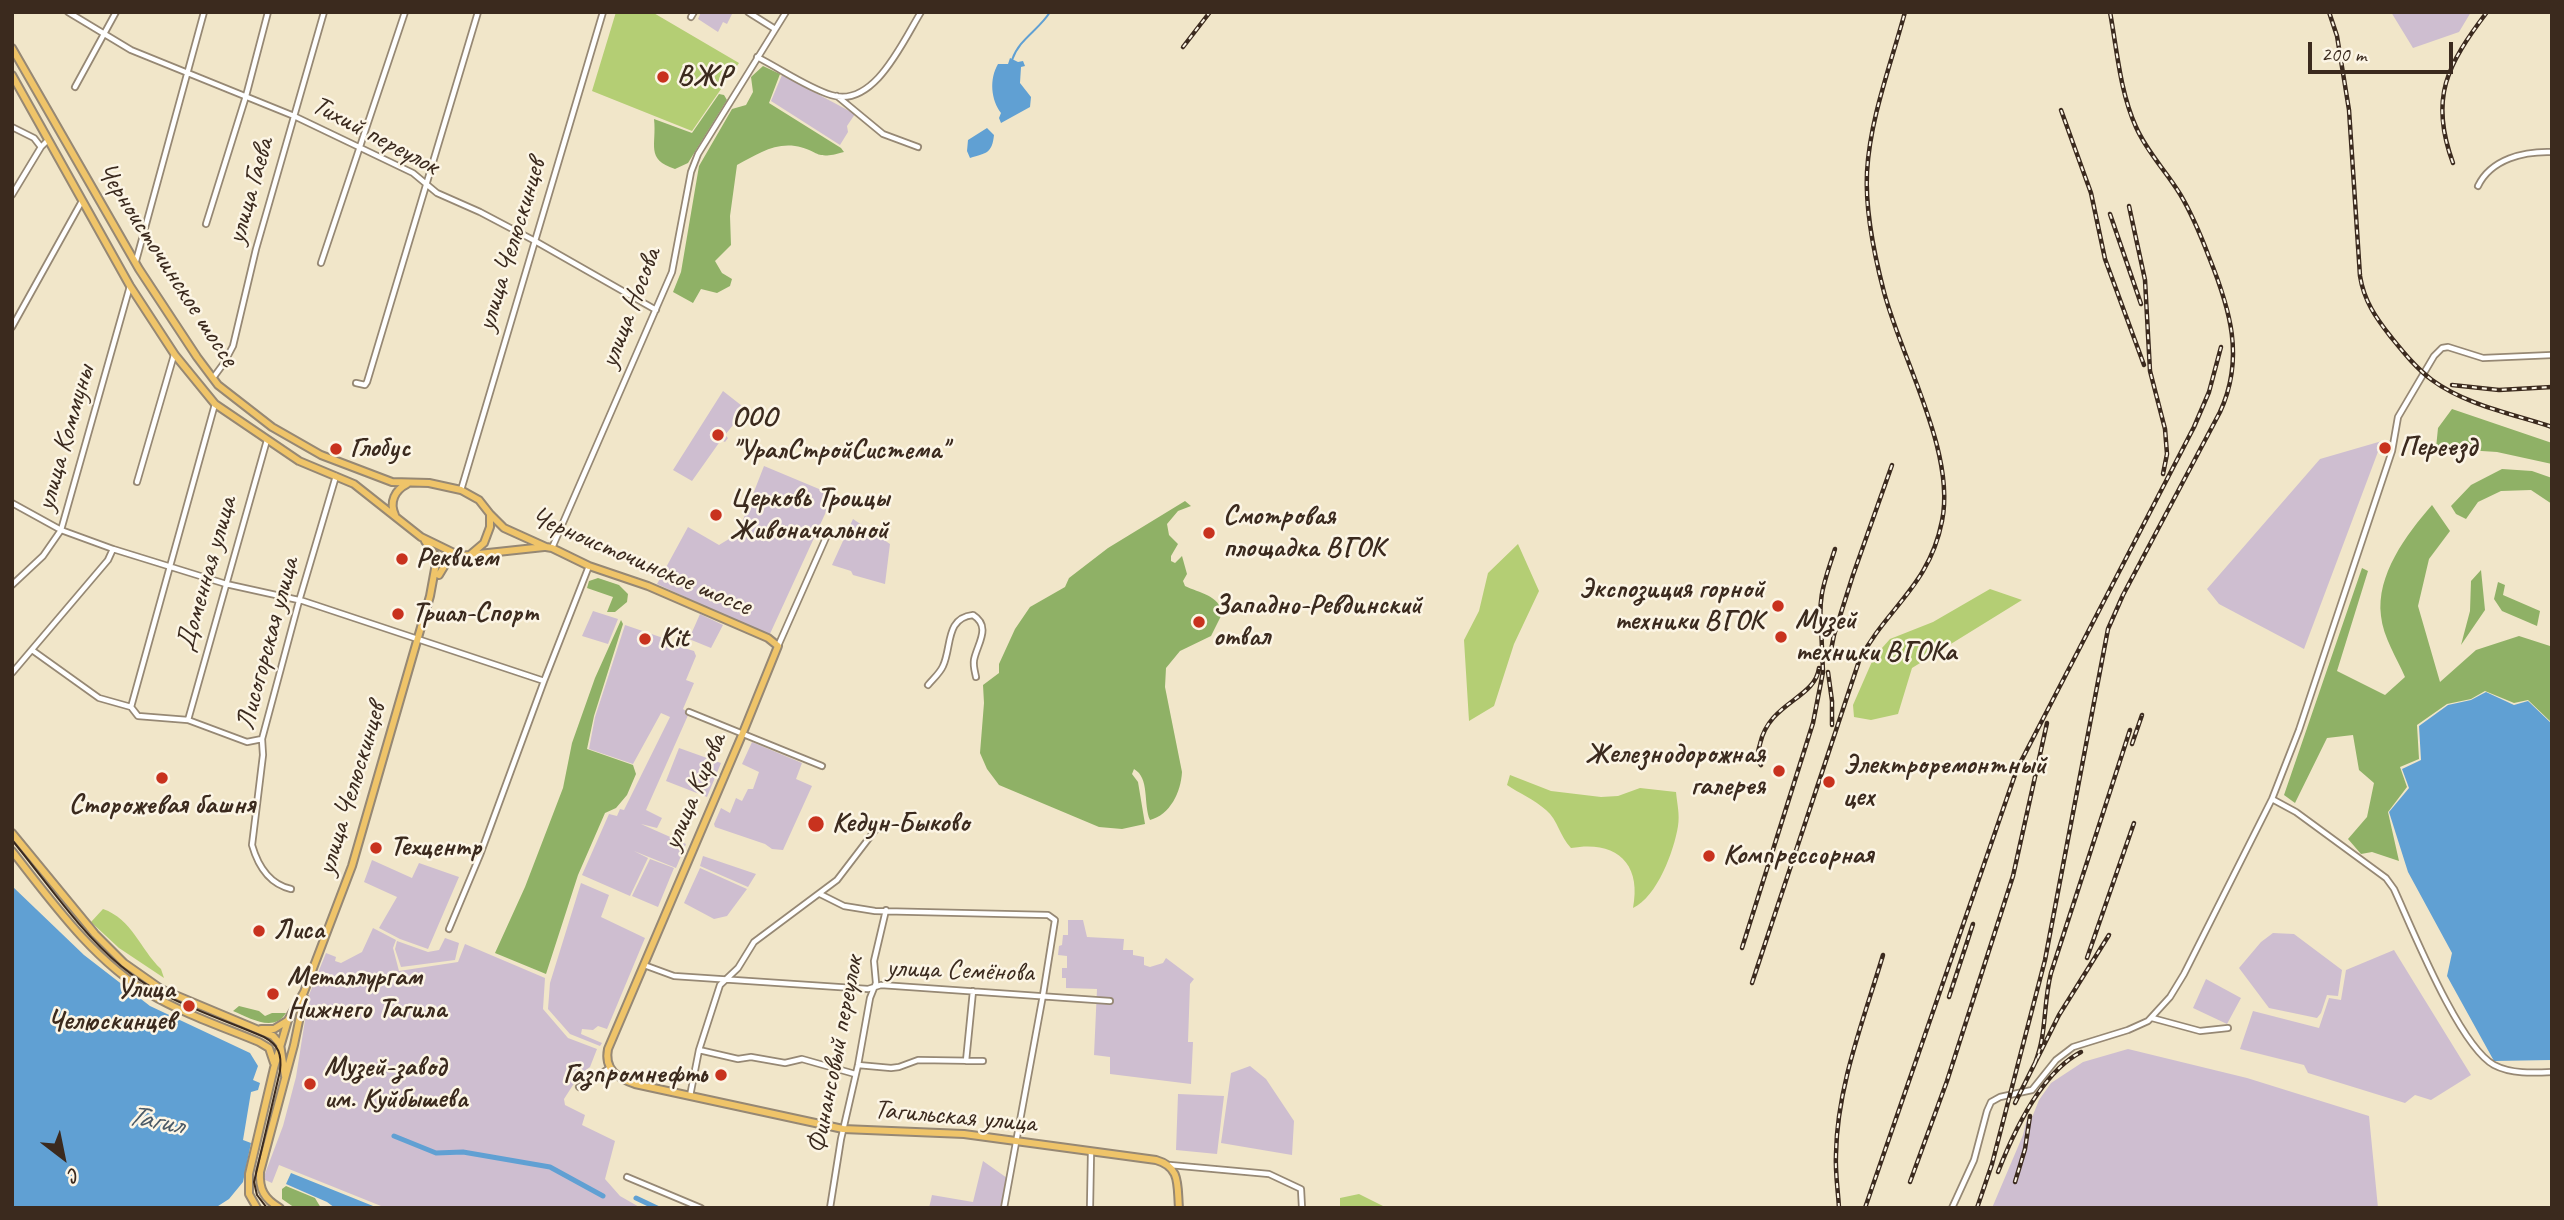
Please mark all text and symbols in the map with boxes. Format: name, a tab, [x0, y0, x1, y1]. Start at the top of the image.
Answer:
scale bar	[2312, 28, 2457, 72]
text: 200 m	[2321, 41, 2366, 67]
place label: ВЖР	[677, 60, 732, 94]
marker: ВЖР	[655, 69, 671, 85]
street label: Тихий переулок	[306, 89, 444, 183]
street label: улица Гаева	[220, 134, 282, 248]
street label: улица Челюскинцев	[470, 155, 554, 335]
street label: Черноисточинское шоссе	[89, 157, 245, 373]
street label: улица Носова	[593, 243, 669, 373]
street label: улица Коммуны	[29, 361, 103, 515]
place label: ООО "УралСтройСистема"	[732, 402, 948, 468]
marker: ООО "УралСтройСистема"	[710, 427, 726, 443]
place label: Переезд	[2399, 431, 2477, 465]
place label: Глобус	[350, 432, 410, 466]
marker: Переезд	[2377, 440, 2393, 456]
marker: Глобус	[328, 441, 344, 457]
place label: Церковь Троицы Живоначальной	[730, 482, 889, 548]
street label: Доменная улица	[169, 493, 245, 655]
street label: Черноисточинское шоссе	[526, 500, 756, 624]
place label: Смотровая площадка ВГОК	[1223, 500, 1385, 566]
marker: Церковь Троицы Живоначальной	[708, 507, 724, 523]
marker: Смотровая площадка ВГОК	[1201, 525, 1217, 541]
place label: Реквием	[416, 542, 498, 576]
marker: Реквием	[394, 551, 410, 567]
street label: Лисогорская улица	[229, 554, 307, 734]
place label: Экспозиция горной техники ВГОК	[1579, 573, 1764, 639]
place label: Западно-Ревдинский отвал	[1213, 589, 1422, 655]
place label: Триал-Спорт	[412, 597, 539, 631]
marker: Экспозиция горной техники ВГОК	[1770, 598, 1786, 614]
place label: Музей техники ВГОКа	[1795, 604, 1956, 670]
marker: Триал-Спорт	[390, 606, 406, 622]
marker: Западно-Ревдинский отвал	[1191, 614, 1207, 630]
place label: Kit	[659, 622, 688, 656]
marker: Музей техники ВГОКа	[1773, 629, 1789, 645]
marker: Kit	[637, 631, 653, 647]
street label: улица Челюскинцев	[310, 699, 394, 879]
street label: улица Кирова	[655, 729, 735, 855]
place label: Железнодорожная галерея	[1585, 738, 1765, 804]
place label: Электроремонтный цех	[1843, 749, 2046, 815]
marker: Железнодорожная галерея	[1771, 763, 1787, 779]
marker: Сторожевая башня	[154, 770, 170, 786]
marker: Электроремонтный цех	[1821, 774, 1837, 790]
place label: Сторожевая башня	[69, 789, 255, 823]
place label: Кедун-Быково	[832, 807, 969, 841]
marker: Кедун-Быково	[806, 814, 826, 834]
place label: Техцентр	[390, 831, 481, 865]
place label: Компрессорная	[1723, 839, 1874, 873]
marker: Техцентр	[368, 840, 384, 856]
marker: Компрессорная	[1701, 848, 1717, 864]
place label: Лиса	[273, 914, 324, 948]
marker: Лиса	[251, 923, 267, 939]
street label: улица Семёнова	[886, 952, 1034, 990]
street label: Финансовый переулок	[800, 953, 872, 1157]
place label: Металлургам Нижнего Тагила	[287, 961, 446, 1027]
place label: Улица Челюскинцев	[47, 973, 175, 1039]
marker: Металлургам Нижнего Тагила	[265, 986, 281, 1002]
marker: Улица Челюскинцев	[181, 998, 197, 1014]
place label: Музей-завод им. Куйбышева	[324, 1051, 468, 1117]
place label: Газпромнефть	[563, 1058, 707, 1092]
marker: Газпромнефть	[713, 1067, 729, 1083]
marker: Музей-завод им. Куйбышева	[302, 1076, 318, 1092]
street label: Тагильская улица	[872, 1093, 1038, 1141]
water label: Тагил	[124, 1098, 186, 1144]
north arrow	[28, 1122, 98, 1192]
text: С	[64, 1162, 84, 1187]

